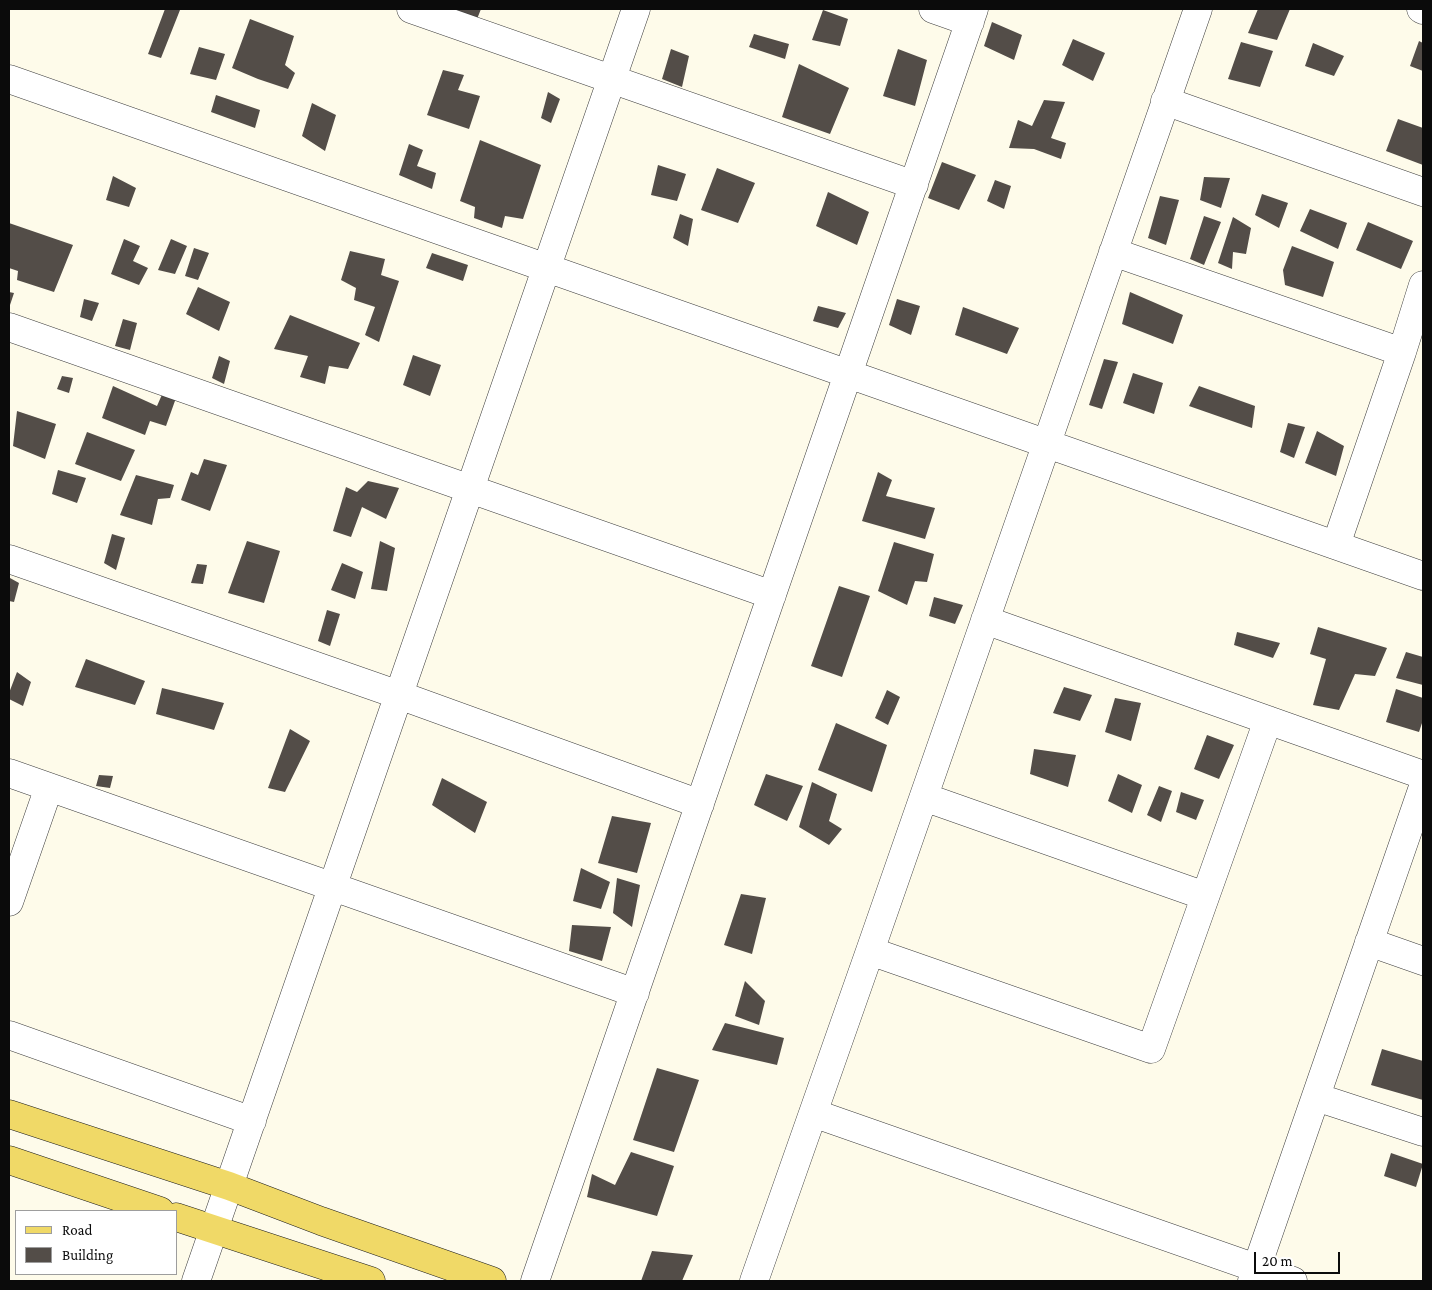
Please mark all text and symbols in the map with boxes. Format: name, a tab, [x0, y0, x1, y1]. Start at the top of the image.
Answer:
legend	[15, 1210, 178, 1275]
text: Road	[62, 1222, 92, 1238]
scale bar	[1257, 1242, 1343, 1274]
text: Building	[62, 1247, 113, 1263]
text: 20 m	[1262, 1253, 1293, 1269]

